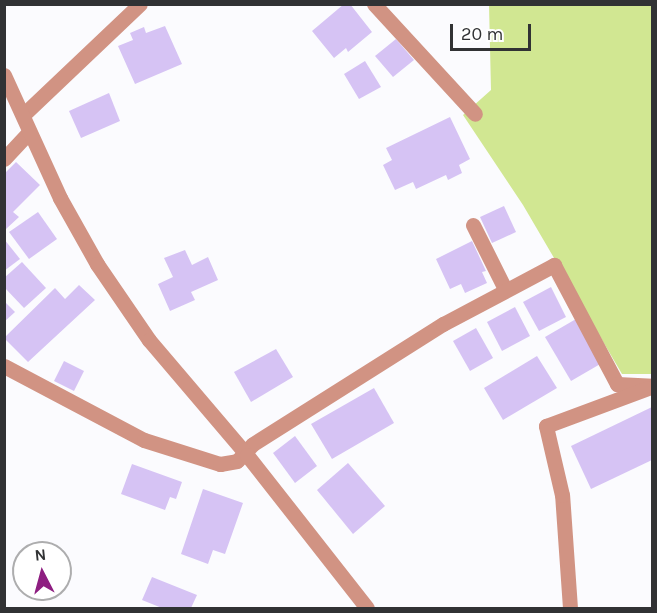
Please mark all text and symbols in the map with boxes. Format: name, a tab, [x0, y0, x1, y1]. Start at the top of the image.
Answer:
scale bar	[453, 12, 534, 50]
text: 20 m	[461, 23, 503, 45]
north arrow	[12, 541, 72, 601]
text: N	[34, 545, 47, 565]

